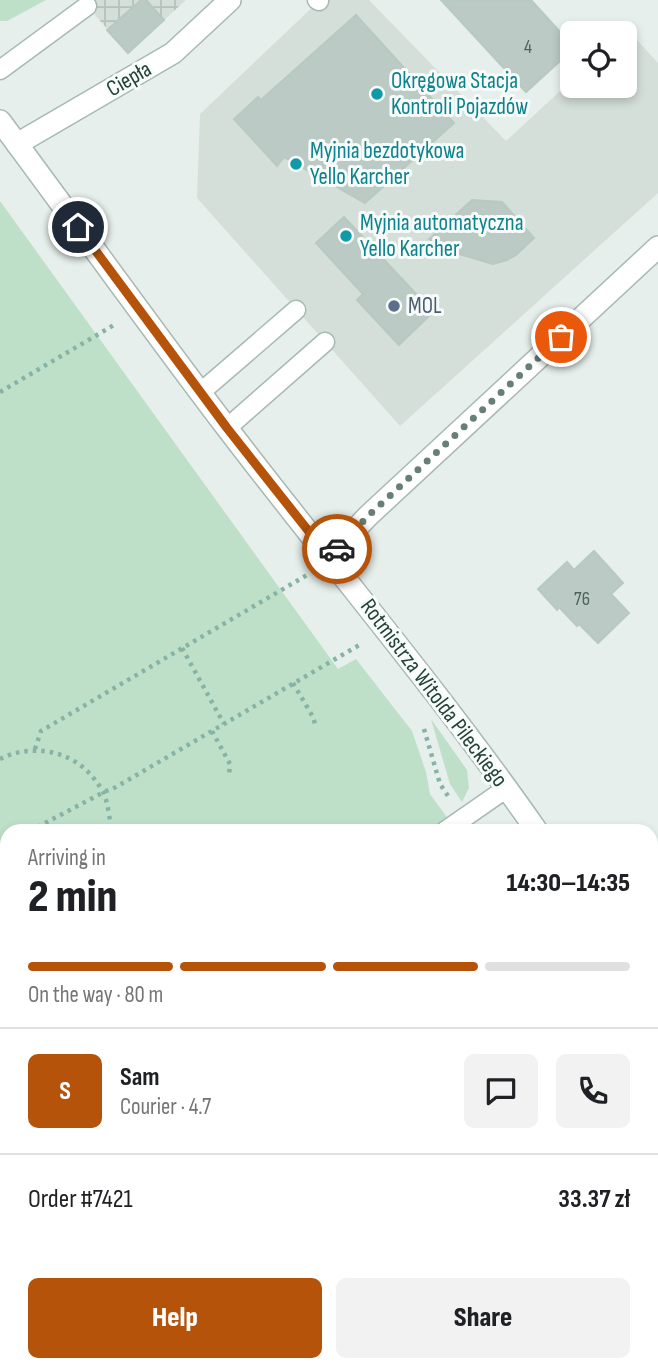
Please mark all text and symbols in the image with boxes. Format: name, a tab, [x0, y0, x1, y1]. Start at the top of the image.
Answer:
map controls	[560, 21, 637, 98]
button: locate	[560, 21, 637, 98]
house number: 4	[524, 36, 532, 59]
street label: Ciepła	[101, 55, 157, 103]
place label: Okręgowa Stacja Kontroli Pojazdów	[391, 67, 528, 121]
marker: Okręgowa Stacja Kontroli Pojazdów	[369, 86, 385, 102]
place label: Myjnia bezdotykowa Yello Karcher	[310, 137, 464, 191]
marker: Myjnia bezdotykowa Yello Karcher	[288, 156, 304, 172]
pin	[48, 197, 108, 257]
icon: home	[59, 208, 97, 246]
place label: Myjnia automatyczna Yello Karcher	[360, 209, 524, 263]
marker: Myjnia automatyczna Yello Karcher	[338, 228, 354, 244]
place label: MOL	[408, 292, 442, 320]
marker: MOL	[386, 298, 402, 314]
pin	[531, 307, 591, 367]
icon: bag	[542, 318, 580, 356]
courier	[302, 514, 372, 584]
icon: car	[318, 530, 356, 568]
house number: 76	[574, 588, 590, 611]
street label: Rotmistrza Witolda Pileckiego	[354, 593, 514, 793]
text: Arriving in	[28, 844, 106, 872]
text: 14:30–14:35	[506, 868, 630, 899]
text: 2 min	[28, 870, 117, 925]
text: On the way · 80 m	[28, 981, 163, 1009]
button: chat	[464, 1054, 538, 1128]
button: phone	[556, 1054, 630, 1128]
text: Sam	[120, 1062, 160, 1093]
text: S	[59, 1076, 71, 1107]
text: Courier · 4.7	[120, 1093, 211, 1121]
text: Order #7421	[28, 1184, 133, 1215]
text: 33.37 zł	[558, 1184, 630, 1215]
button: Help	[28, 1278, 322, 1358]
button: Share	[336, 1278, 630, 1358]

